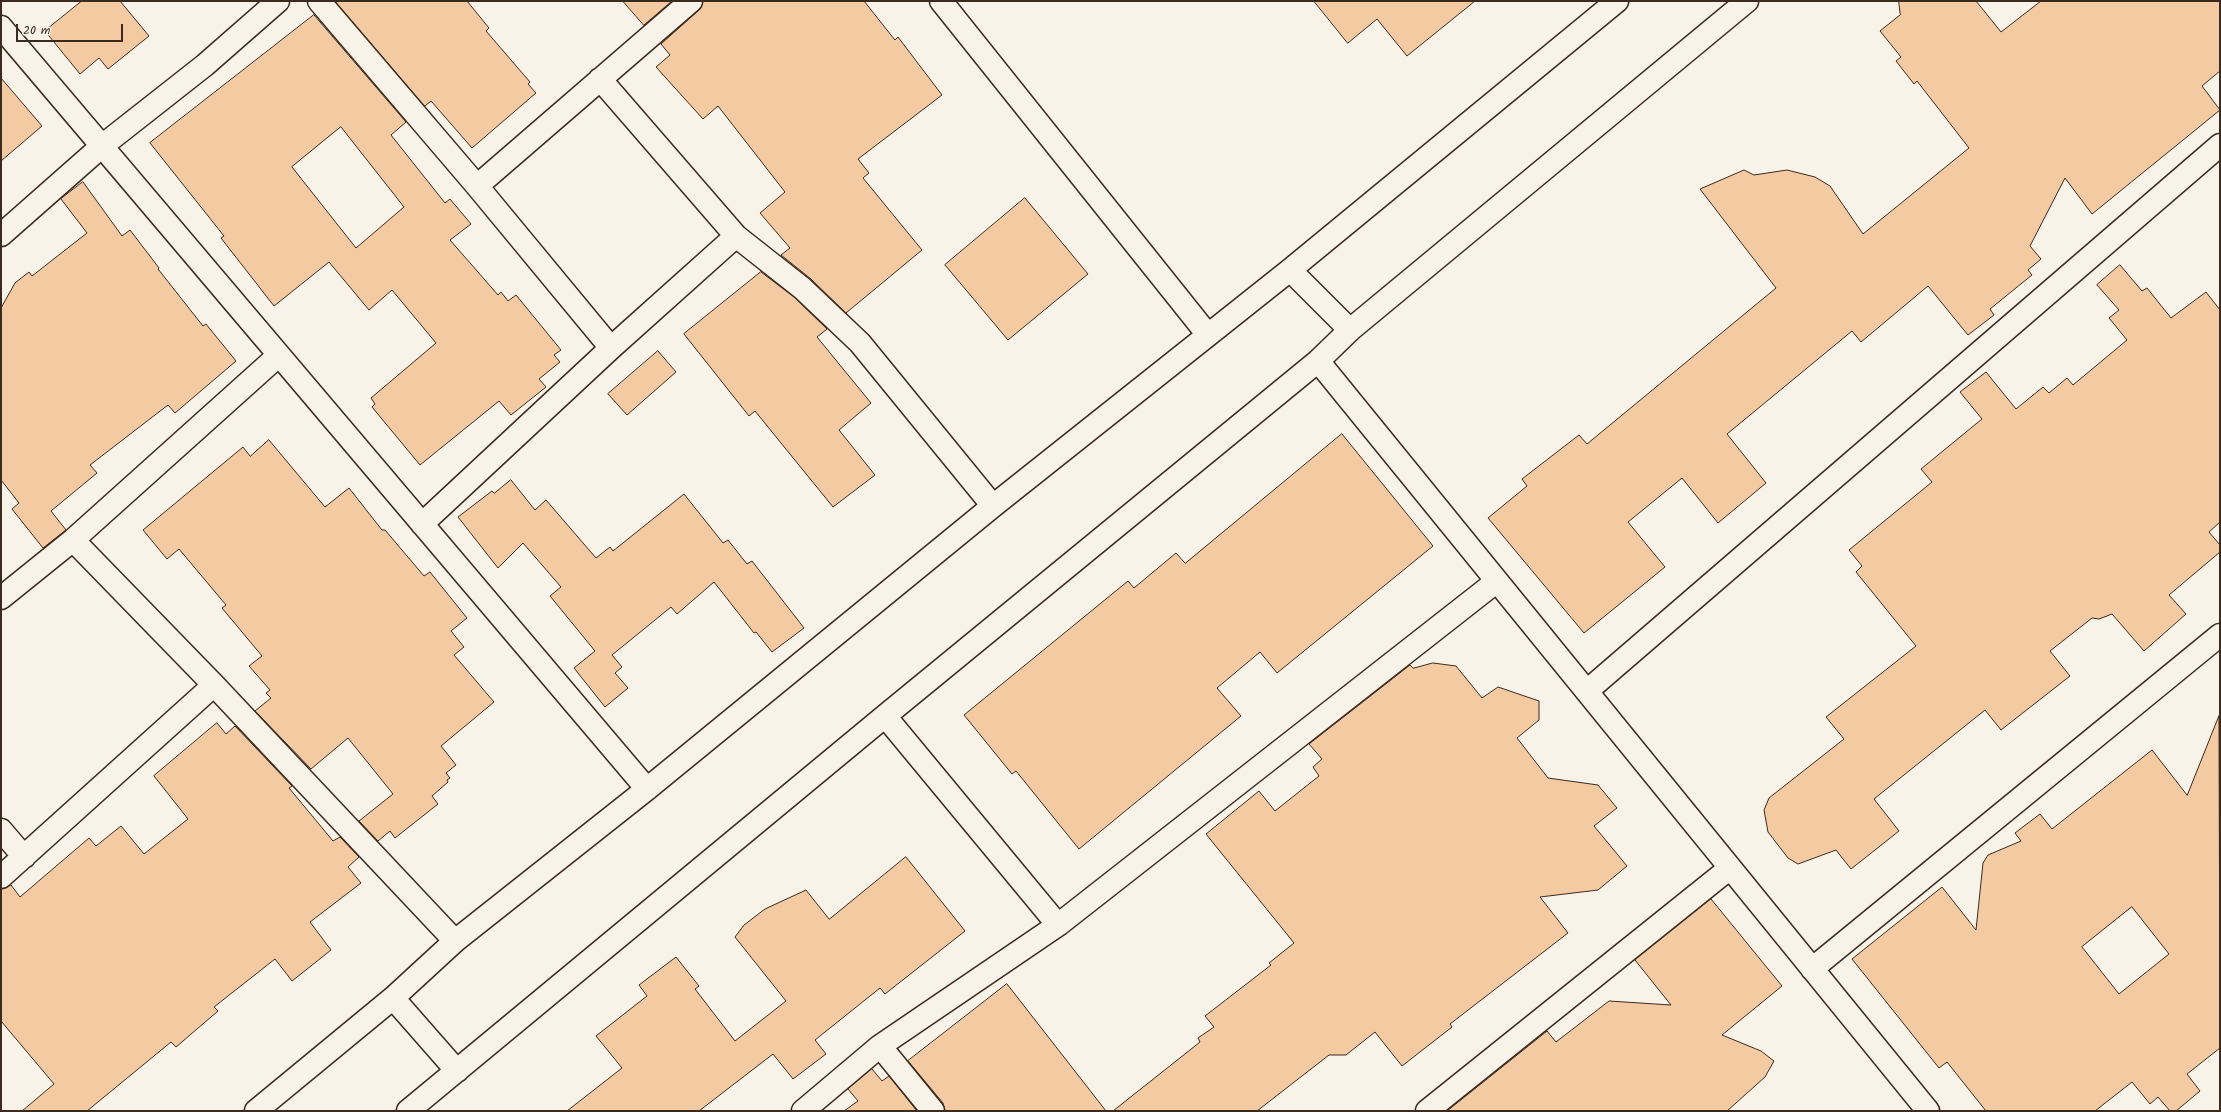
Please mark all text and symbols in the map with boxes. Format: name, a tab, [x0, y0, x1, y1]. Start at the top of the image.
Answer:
scale bar	[18, 16, 125, 42]
text: 20 m	[23, 21, 50, 40]

